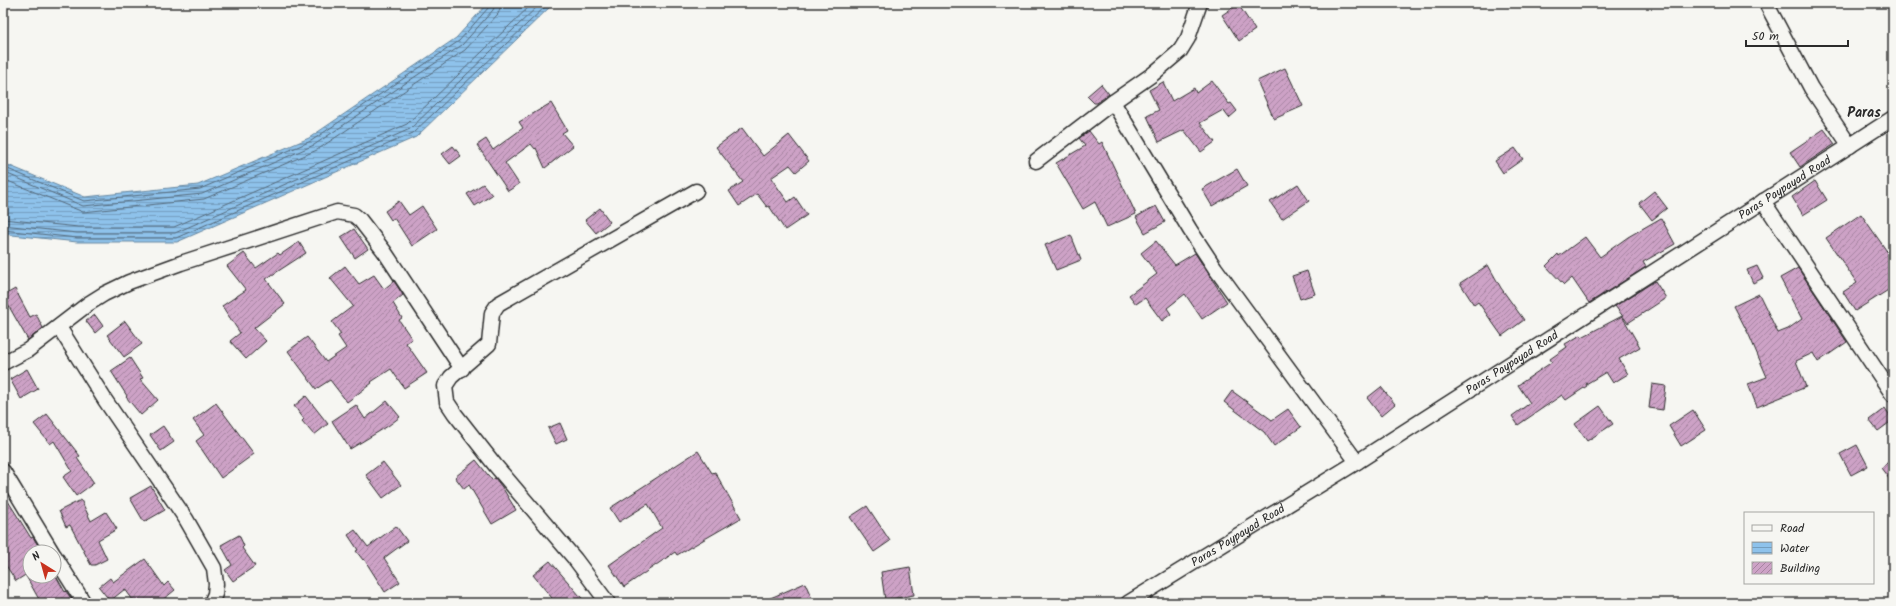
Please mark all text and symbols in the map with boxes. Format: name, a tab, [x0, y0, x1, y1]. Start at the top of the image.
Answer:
scale bar	[1746, 22, 1848, 48]
text: 50 m	[1752, 27, 1779, 46]
district label: Paras	[1847, 102, 1881, 124]
street label: Paras Paypayad Road	[1735, 151, 1836, 225]
street label: Paras Paypayad Road	[1462, 326, 1563, 400]
street label: Paras Paypayad Road	[1188, 499, 1290, 572]
legend	[1744, 512, 1874, 584]
text: Road	[1780, 519, 1805, 538]
text: Water	[1780, 539, 1810, 558]
north arrow	[22, 544, 62, 584]
text: N	[28, 548, 45, 566]
text: Building	[1780, 559, 1820, 578]

